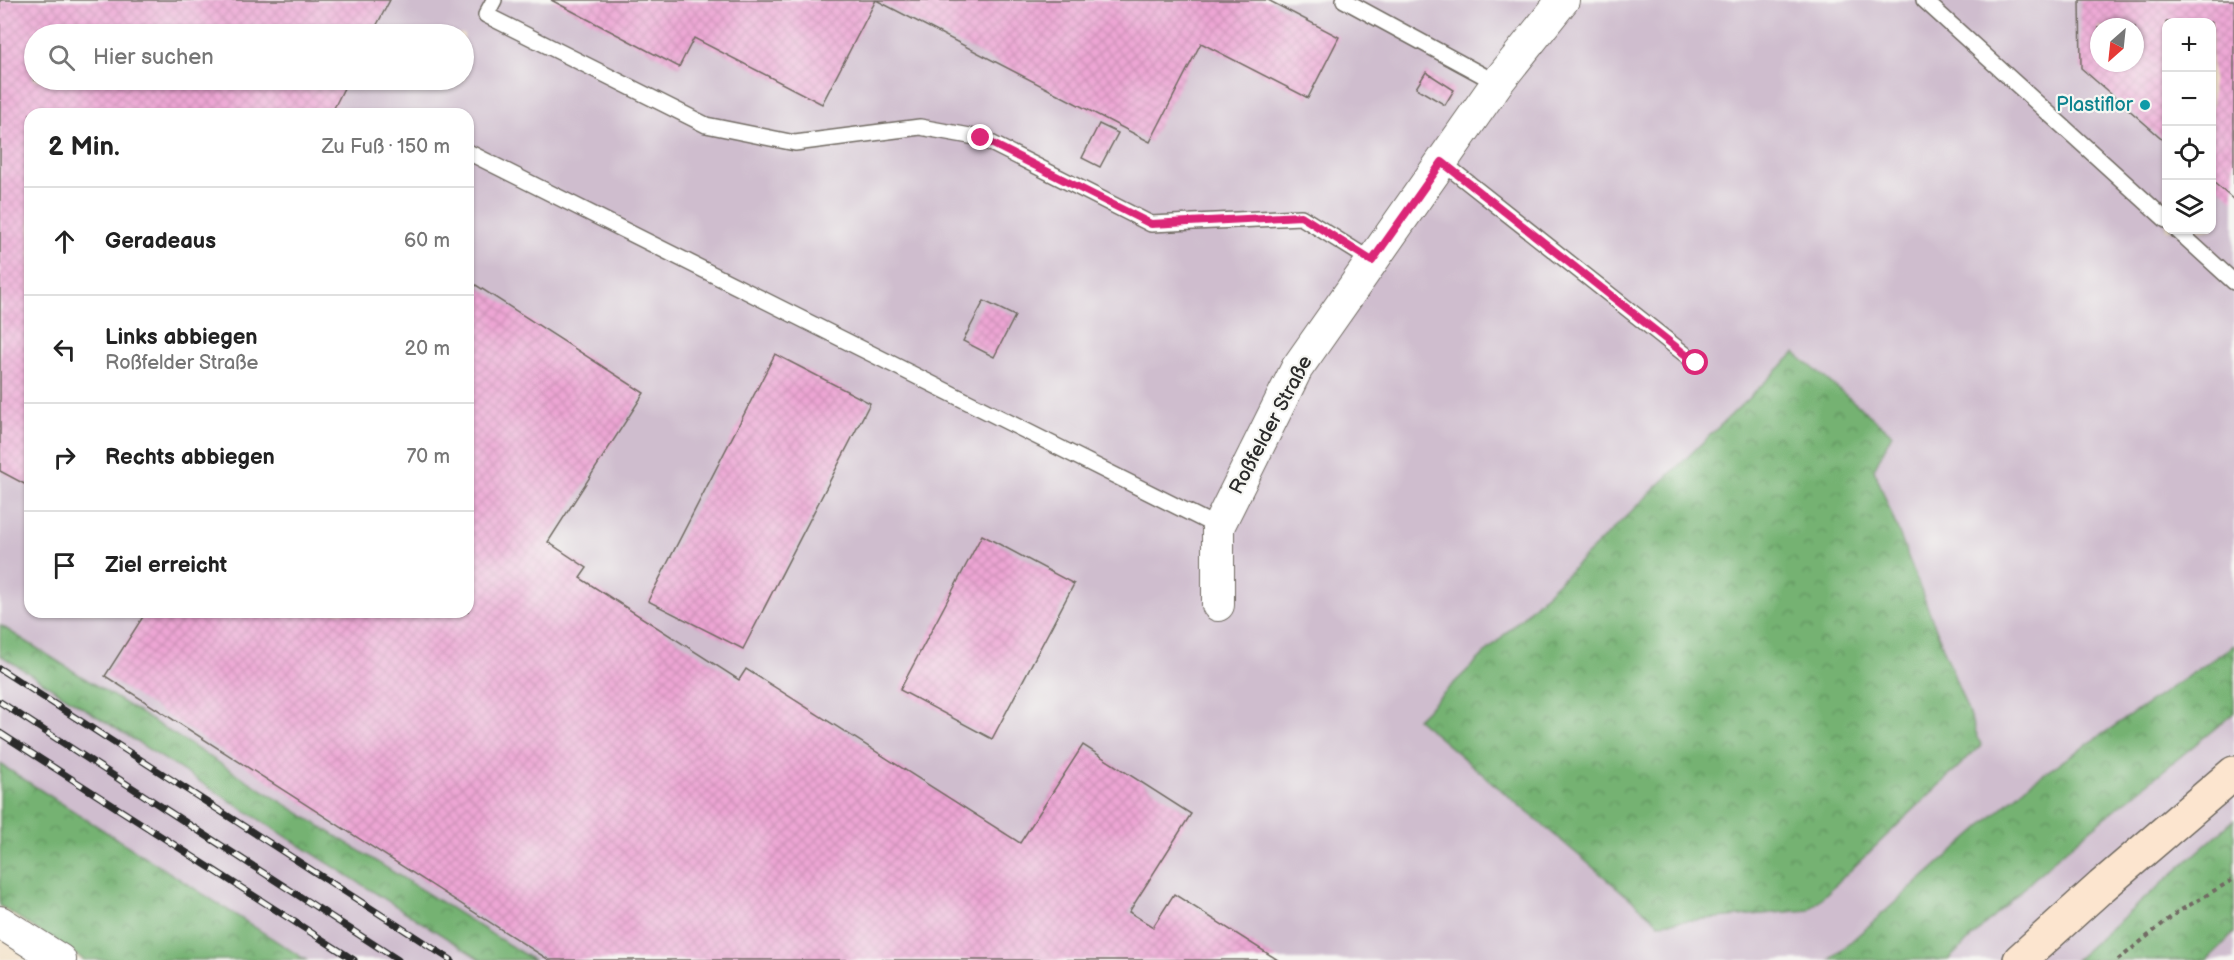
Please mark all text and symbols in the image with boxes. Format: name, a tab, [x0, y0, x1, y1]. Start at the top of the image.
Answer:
north arrow	[2090, 18, 2144, 72]
map controls	[2162, 18, 2216, 234]
button: +	[2162, 18, 2216, 72]
search box	[24, 24, 474, 90]
icon: search	[45, 41, 78, 74]
text: Hier suchen	[93, 44, 214, 71]
button: −	[2162, 72, 2216, 126]
place label: Plastiflor	[2056, 93, 2134, 117]
marker: Plastiflor	[2138, 98, 2152, 112]
route end	[967, 124, 993, 150]
button: locate	[2162, 126, 2216, 180]
text: 2 Min.	[48, 132, 120, 163]
text: Zu Fuß · 150 m	[322, 135, 450, 159]
button: layers	[2162, 180, 2216, 234]
icon: ahead	[48, 225, 81, 258]
text: Geradeaus	[105, 228, 216, 255]
text: 60 m	[404, 229, 450, 253]
text: Links abbiegen	[105, 324, 258, 351]
icon: left	[48, 333, 81, 366]
text: 20 m	[405, 337, 450, 361]
route start	[1682, 349, 1708, 375]
text: Roßfelder Straße	[105, 351, 258, 375]
street label: Roßfelder Straße	[1224, 352, 1318, 498]
icon: right	[48, 441, 81, 474]
text: Rechts abbiegen	[105, 444, 275, 471]
text: 70 m	[406, 445, 450, 469]
icon: arrive	[48, 549, 81, 582]
text: Ziel erreicht	[105, 552, 227, 579]

